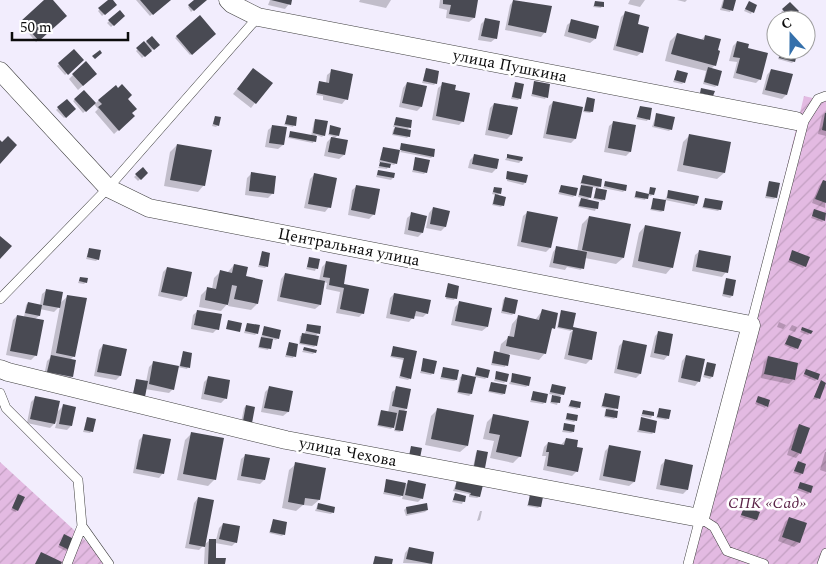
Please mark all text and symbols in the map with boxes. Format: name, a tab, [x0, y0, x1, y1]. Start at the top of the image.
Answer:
scale bar	[12, 10, 129, 42]
north arrow	[766, 10, 816, 60]
text: С	[778, 12, 795, 35]
text: 50 m	[20, 16, 52, 39]
street label: улица Пушкина	[450, 43, 569, 89]
street label: Центральная улица	[276, 221, 422, 273]
street label: улица Чехова	[296, 431, 399, 473]
park label: СПК «Сад»	[728, 491, 806, 515]

